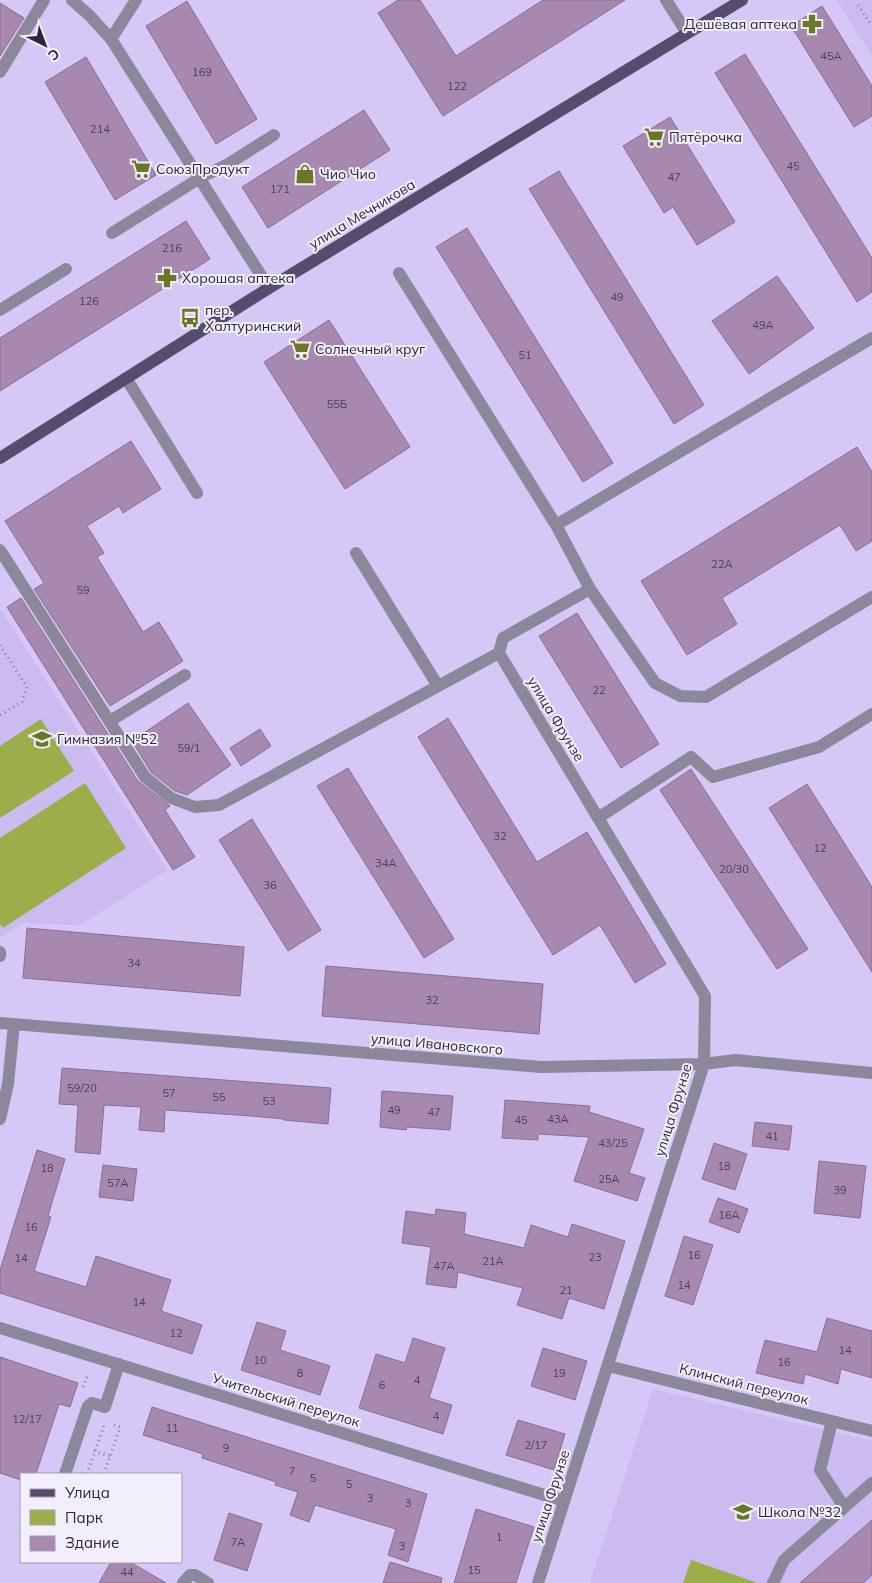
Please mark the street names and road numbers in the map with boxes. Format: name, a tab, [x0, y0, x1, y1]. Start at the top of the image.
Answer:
street label: улица Мечникова	[306, 175, 418, 253]
street label: улица Фрунзе	[524, 673, 589, 765]
street label: улица Ивановского	[370, 1029, 504, 1059]
street label: улица Фрунзе	[650, 1061, 696, 1158]
street label: Клинский переулок	[678, 1359, 811, 1409]
street label: Учительский переулок	[209, 1369, 363, 1431]
street label: улица Фрунзе	[527, 1447, 573, 1544]

